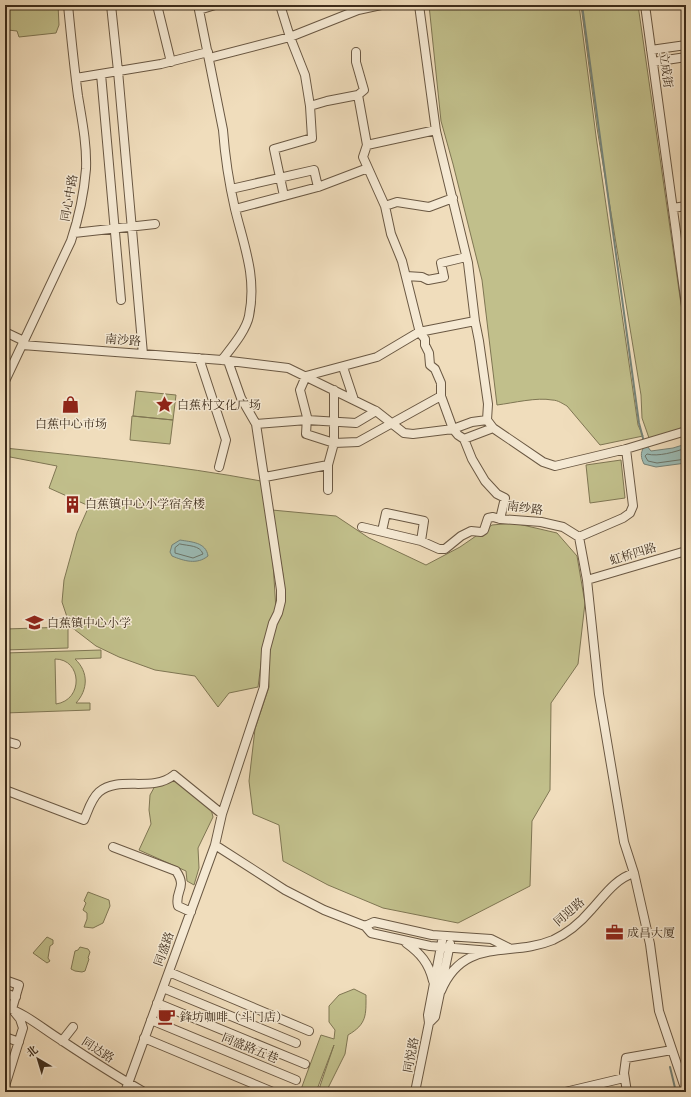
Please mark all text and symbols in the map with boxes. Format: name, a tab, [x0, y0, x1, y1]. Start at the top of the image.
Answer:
street label: 立成街	[656, 51, 677, 90]
street label: 同心中路	[57, 173, 81, 223]
street label: 南沙路	[104, 331, 142, 349]
shop icon: 白蕉中心市场	[61, 395, 81, 415]
place icon: 白蕉村文化广场	[154, 395, 174, 415]
place label: 白蕉村文化广场	[177, 397, 261, 413]
place label: 白蕉中心市场	[35, 416, 107, 432]
building icon: 白蕉镇中心小学宿舍楼	[62, 494, 82, 514]
place label: 白蕉镇中心小学宿舍楼	[85, 496, 205, 512]
street label: 南纱路	[506, 498, 544, 518]
street label: 虹桥四路	[608, 539, 658, 569]
school or university icon: 白蕉镇中心小学	[24, 613, 44, 633]
place label: 白蕉镇中心小学	[47, 615, 131, 631]
street label: 同迎路	[550, 894, 588, 930]
office icon: 成昌大厦	[604, 923, 624, 943]
place label: 成昌大厦	[627, 925, 675, 941]
street label: 同盛路	[150, 929, 178, 969]
cafe icon: 鋒坊咖啡（斗门店）	[157, 1007, 177, 1027]
place label: 鋒坊咖啡（斗门店）	[180, 1009, 288, 1025]
street label: 同盛路五巷	[219, 1029, 281, 1067]
street label: 同达路	[79, 1033, 117, 1067]
street label: 同悦路	[400, 1036, 422, 1074]
north arrow	[18, 1039, 58, 1079]
text: 北	[23, 1042, 41, 1061]

